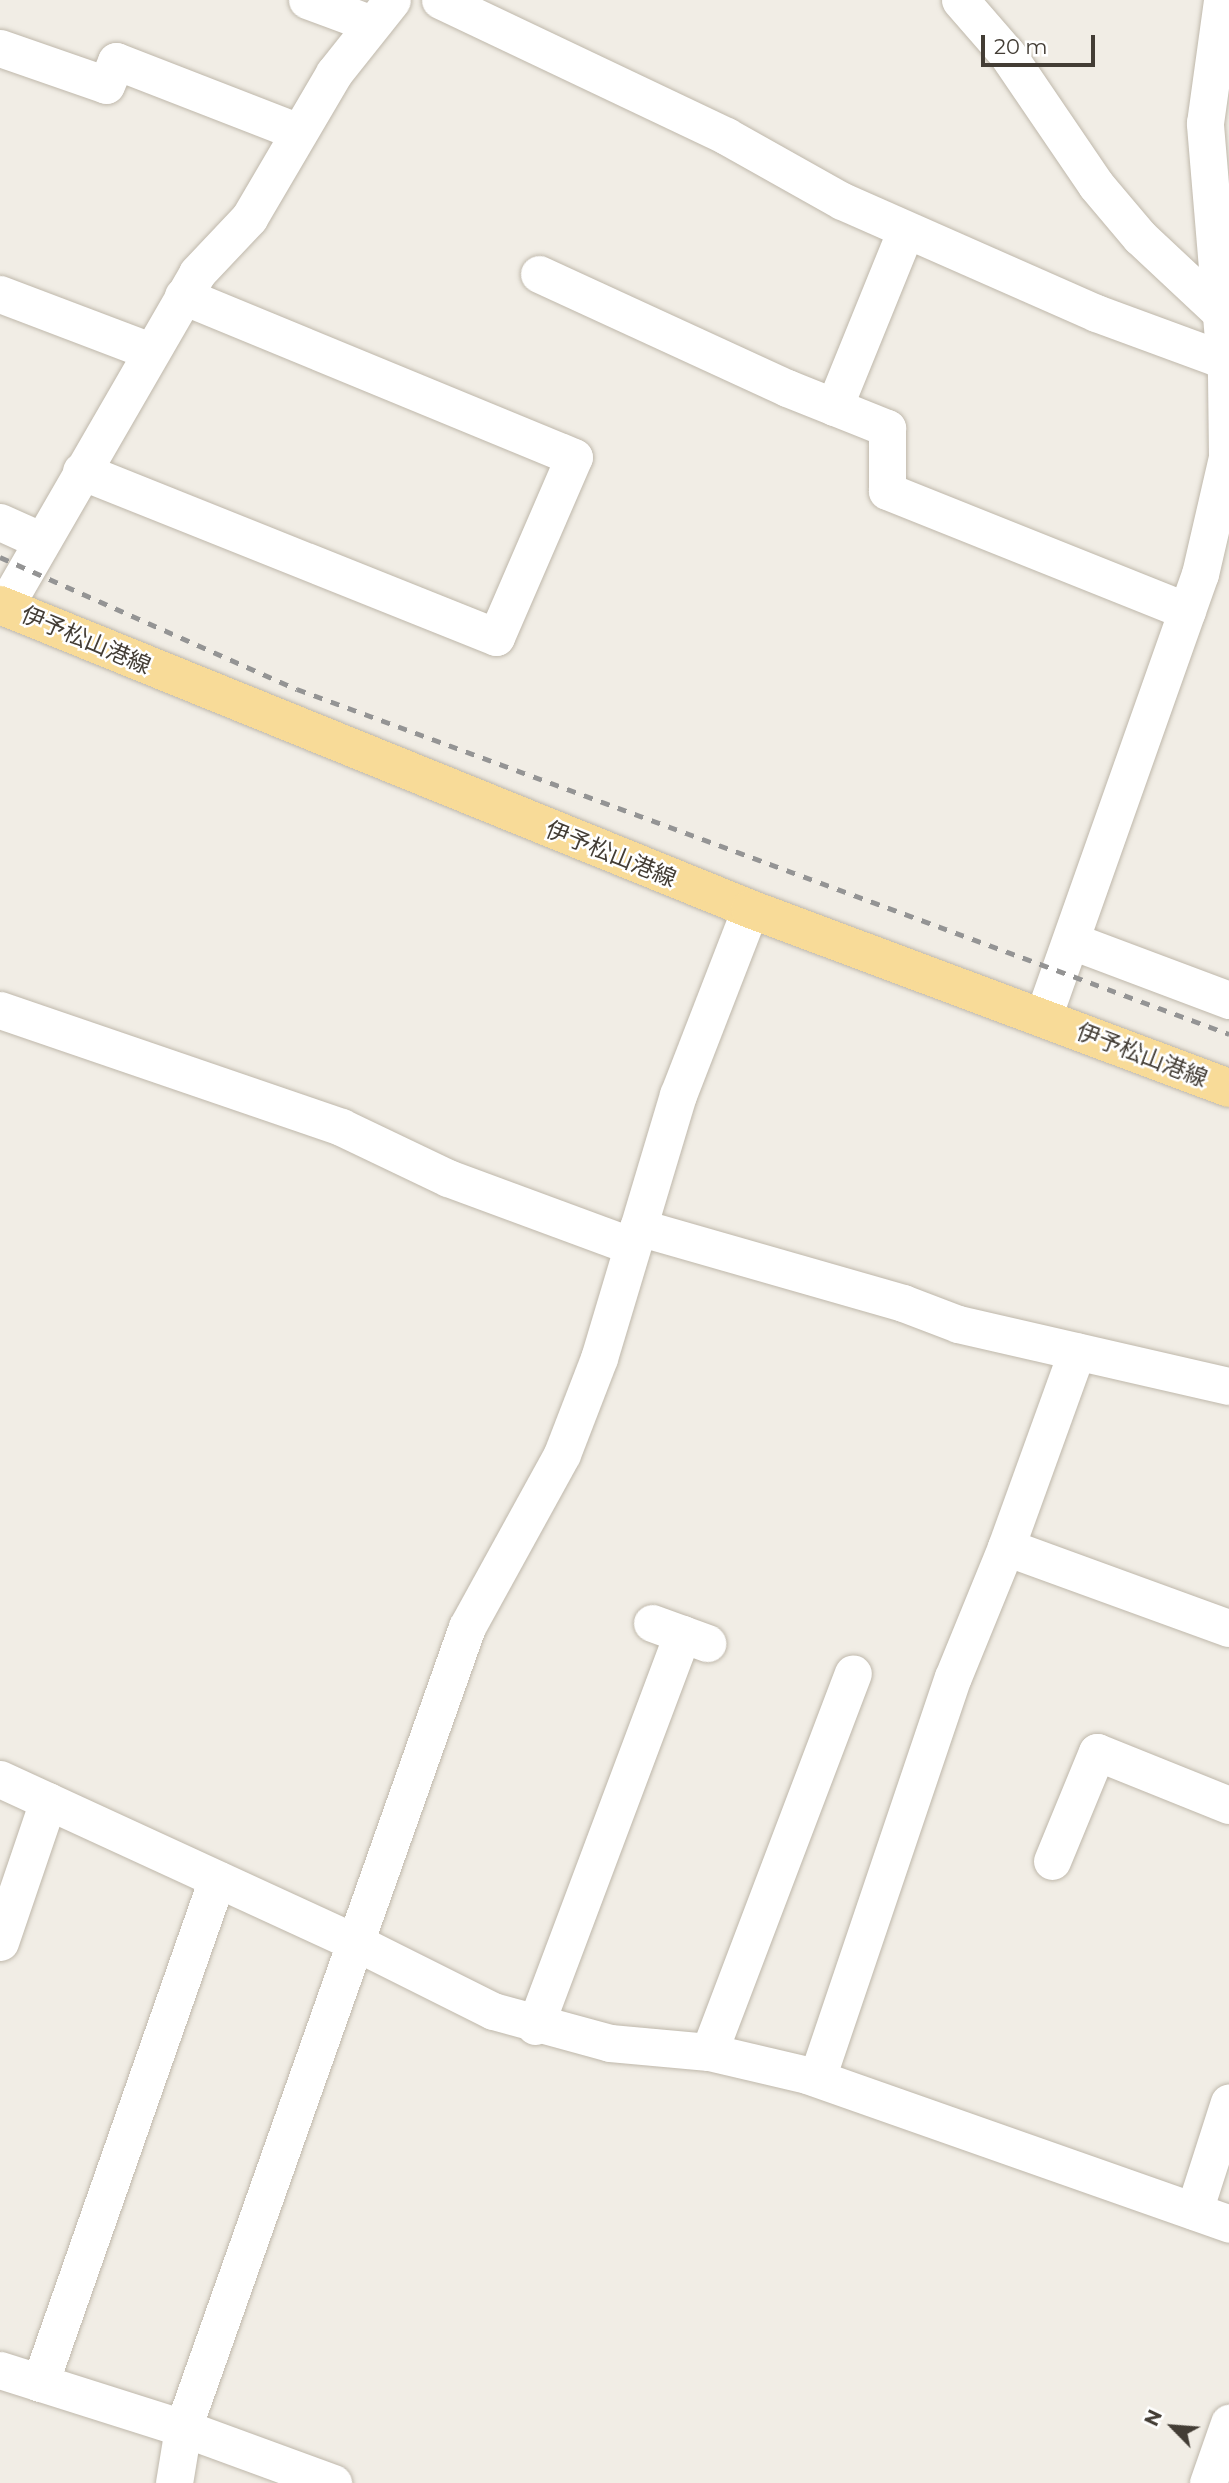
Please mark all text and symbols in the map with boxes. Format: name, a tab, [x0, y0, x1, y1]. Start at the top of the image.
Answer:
scale bar	[984, 21, 1098, 65]
text: 20 m	[994, 34, 1048, 59]
street label: 伊予松山港線	[17, 600, 155, 680]
street label: 伊予松山港線	[542, 815, 680, 893]
street label: 伊予松山港線	[1073, 1017, 1211, 1093]
north arrow	[1138, 2392, 1208, 2462]
text: N	[1140, 2406, 1167, 2430]

